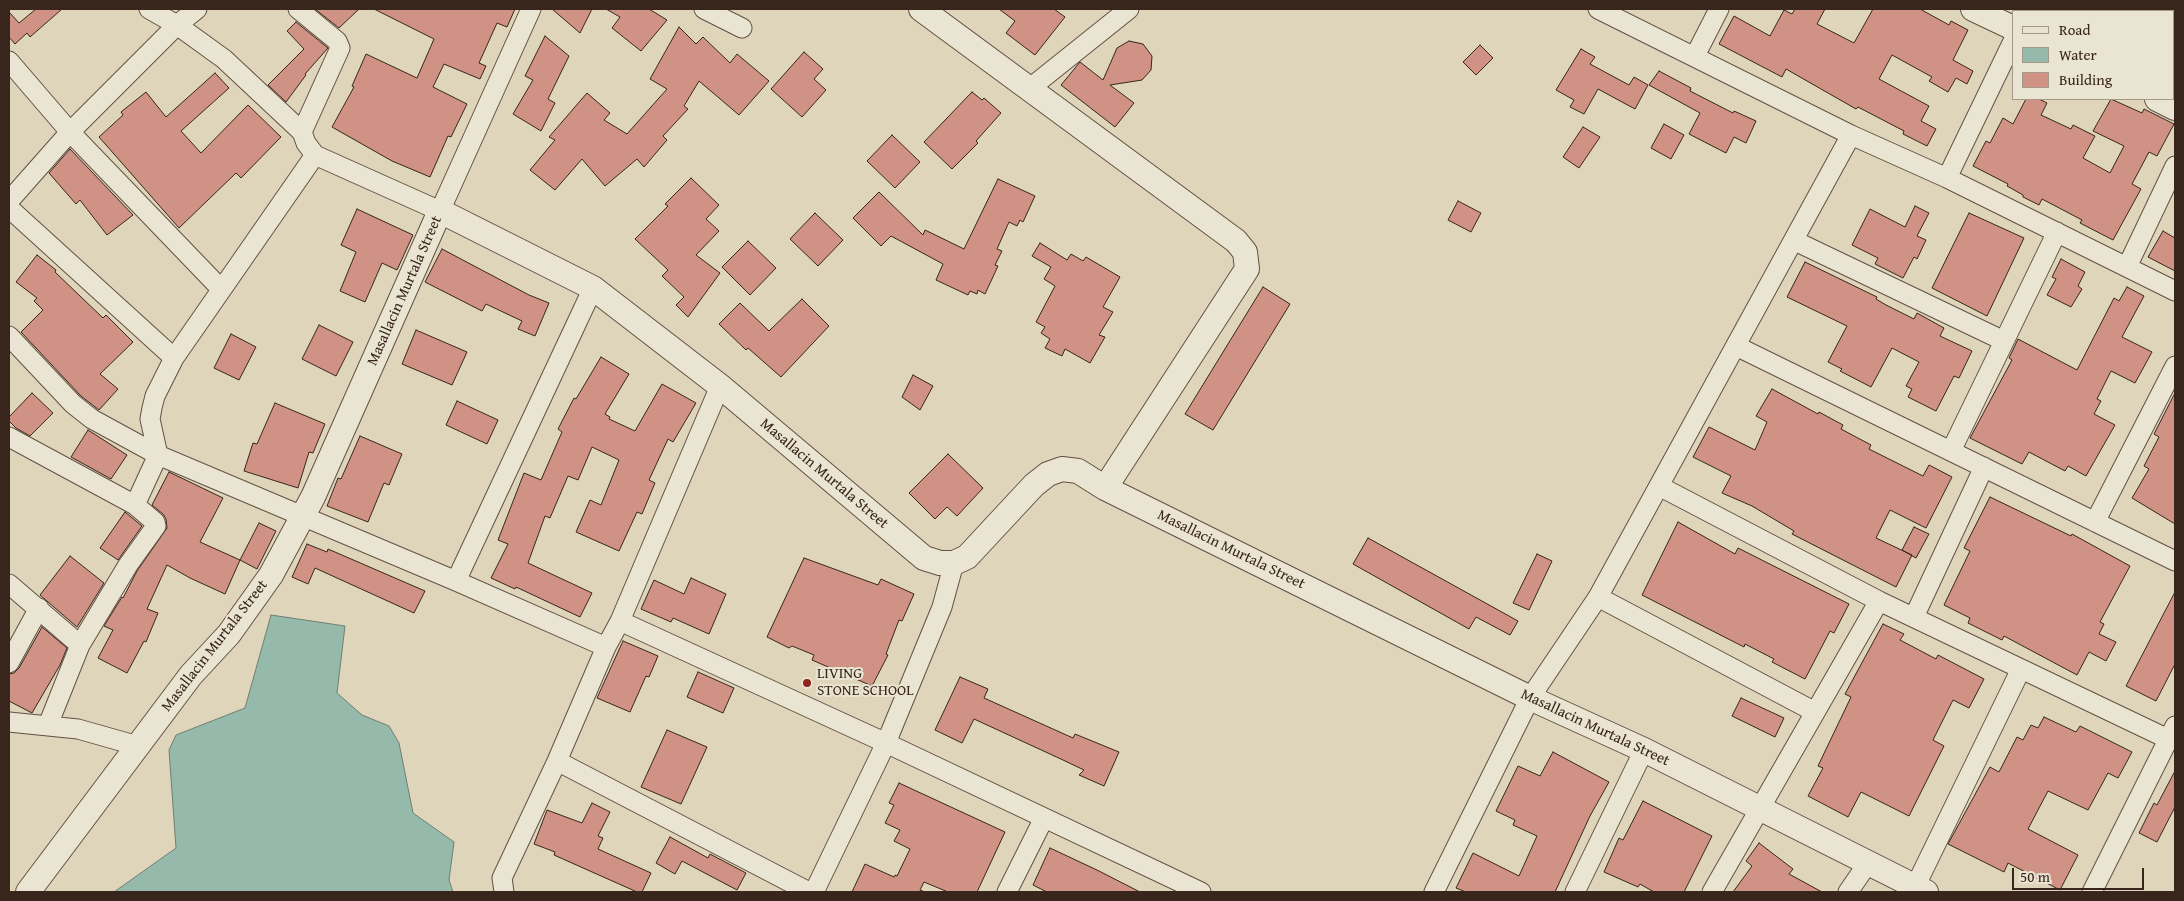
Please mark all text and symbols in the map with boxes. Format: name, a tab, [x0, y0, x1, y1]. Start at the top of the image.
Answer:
legend	[2012, 10, 2174, 100]
text: Road	[2059, 19, 2090, 40]
text: Water	[2059, 44, 2097, 65]
text: Building	[2059, 69, 2112, 90]
street label: Masallacin Murtala Street	[364, 213, 446, 369]
street label: Masallacin Murtala Street	[756, 415, 892, 533]
street label: Masallacin Murtala Street	[1154, 506, 1308, 594]
street label: Masallacin Murtala Street	[158, 577, 272, 715]
place label: LIVING STONE SCHOOL	[817, 665, 914, 700]
marker: LIVING STONE SCHOOL	[801, 677, 813, 689]
street label: Masallacin Murtala Street	[1518, 686, 1672, 770]
scale bar	[2014, 858, 2146, 890]
text: 50 m	[2020, 866, 2050, 887]

